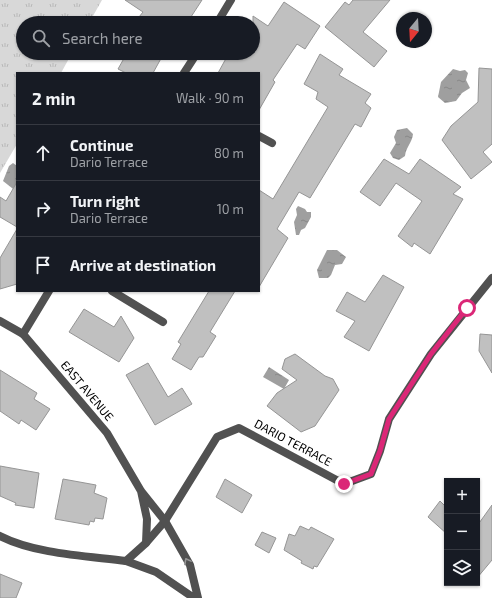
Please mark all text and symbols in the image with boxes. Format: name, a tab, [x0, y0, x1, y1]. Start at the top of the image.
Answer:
north arrow	[396, 12, 432, 48]
search box	[16, 16, 260, 60]
icon: search	[30, 27, 52, 49]
text: Search here	[62, 29, 143, 47]
text: 2 min	[32, 88, 75, 108]
text: Walk · 90 m	[176, 90, 244, 106]
text: Continue	[70, 136, 133, 154]
icon: ahead	[32, 142, 54, 164]
text: 80 m	[214, 145, 244, 161]
text: Dario Terrace	[70, 154, 148, 170]
text: Turn right	[70, 192, 140, 210]
icon: right	[32, 198, 54, 220]
text: 10 m	[217, 201, 244, 217]
text: Dario Terrace	[70, 210, 148, 226]
icon: arrive	[32, 254, 54, 276]
text: Arrive at destination	[70, 256, 216, 274]
route start	[458, 299, 476, 317]
street label: EAST AVENUE	[59, 357, 117, 424]
street label: DARIO TERRACE	[252, 416, 335, 469]
route end	[335, 475, 353, 493]
map controls	[444, 478, 480, 586]
button: +	[444, 478, 480, 514]
button: −	[444, 514, 480, 550]
button: layers	[444, 550, 480, 586]
one-way arrow	[185, 557, 192, 565]

